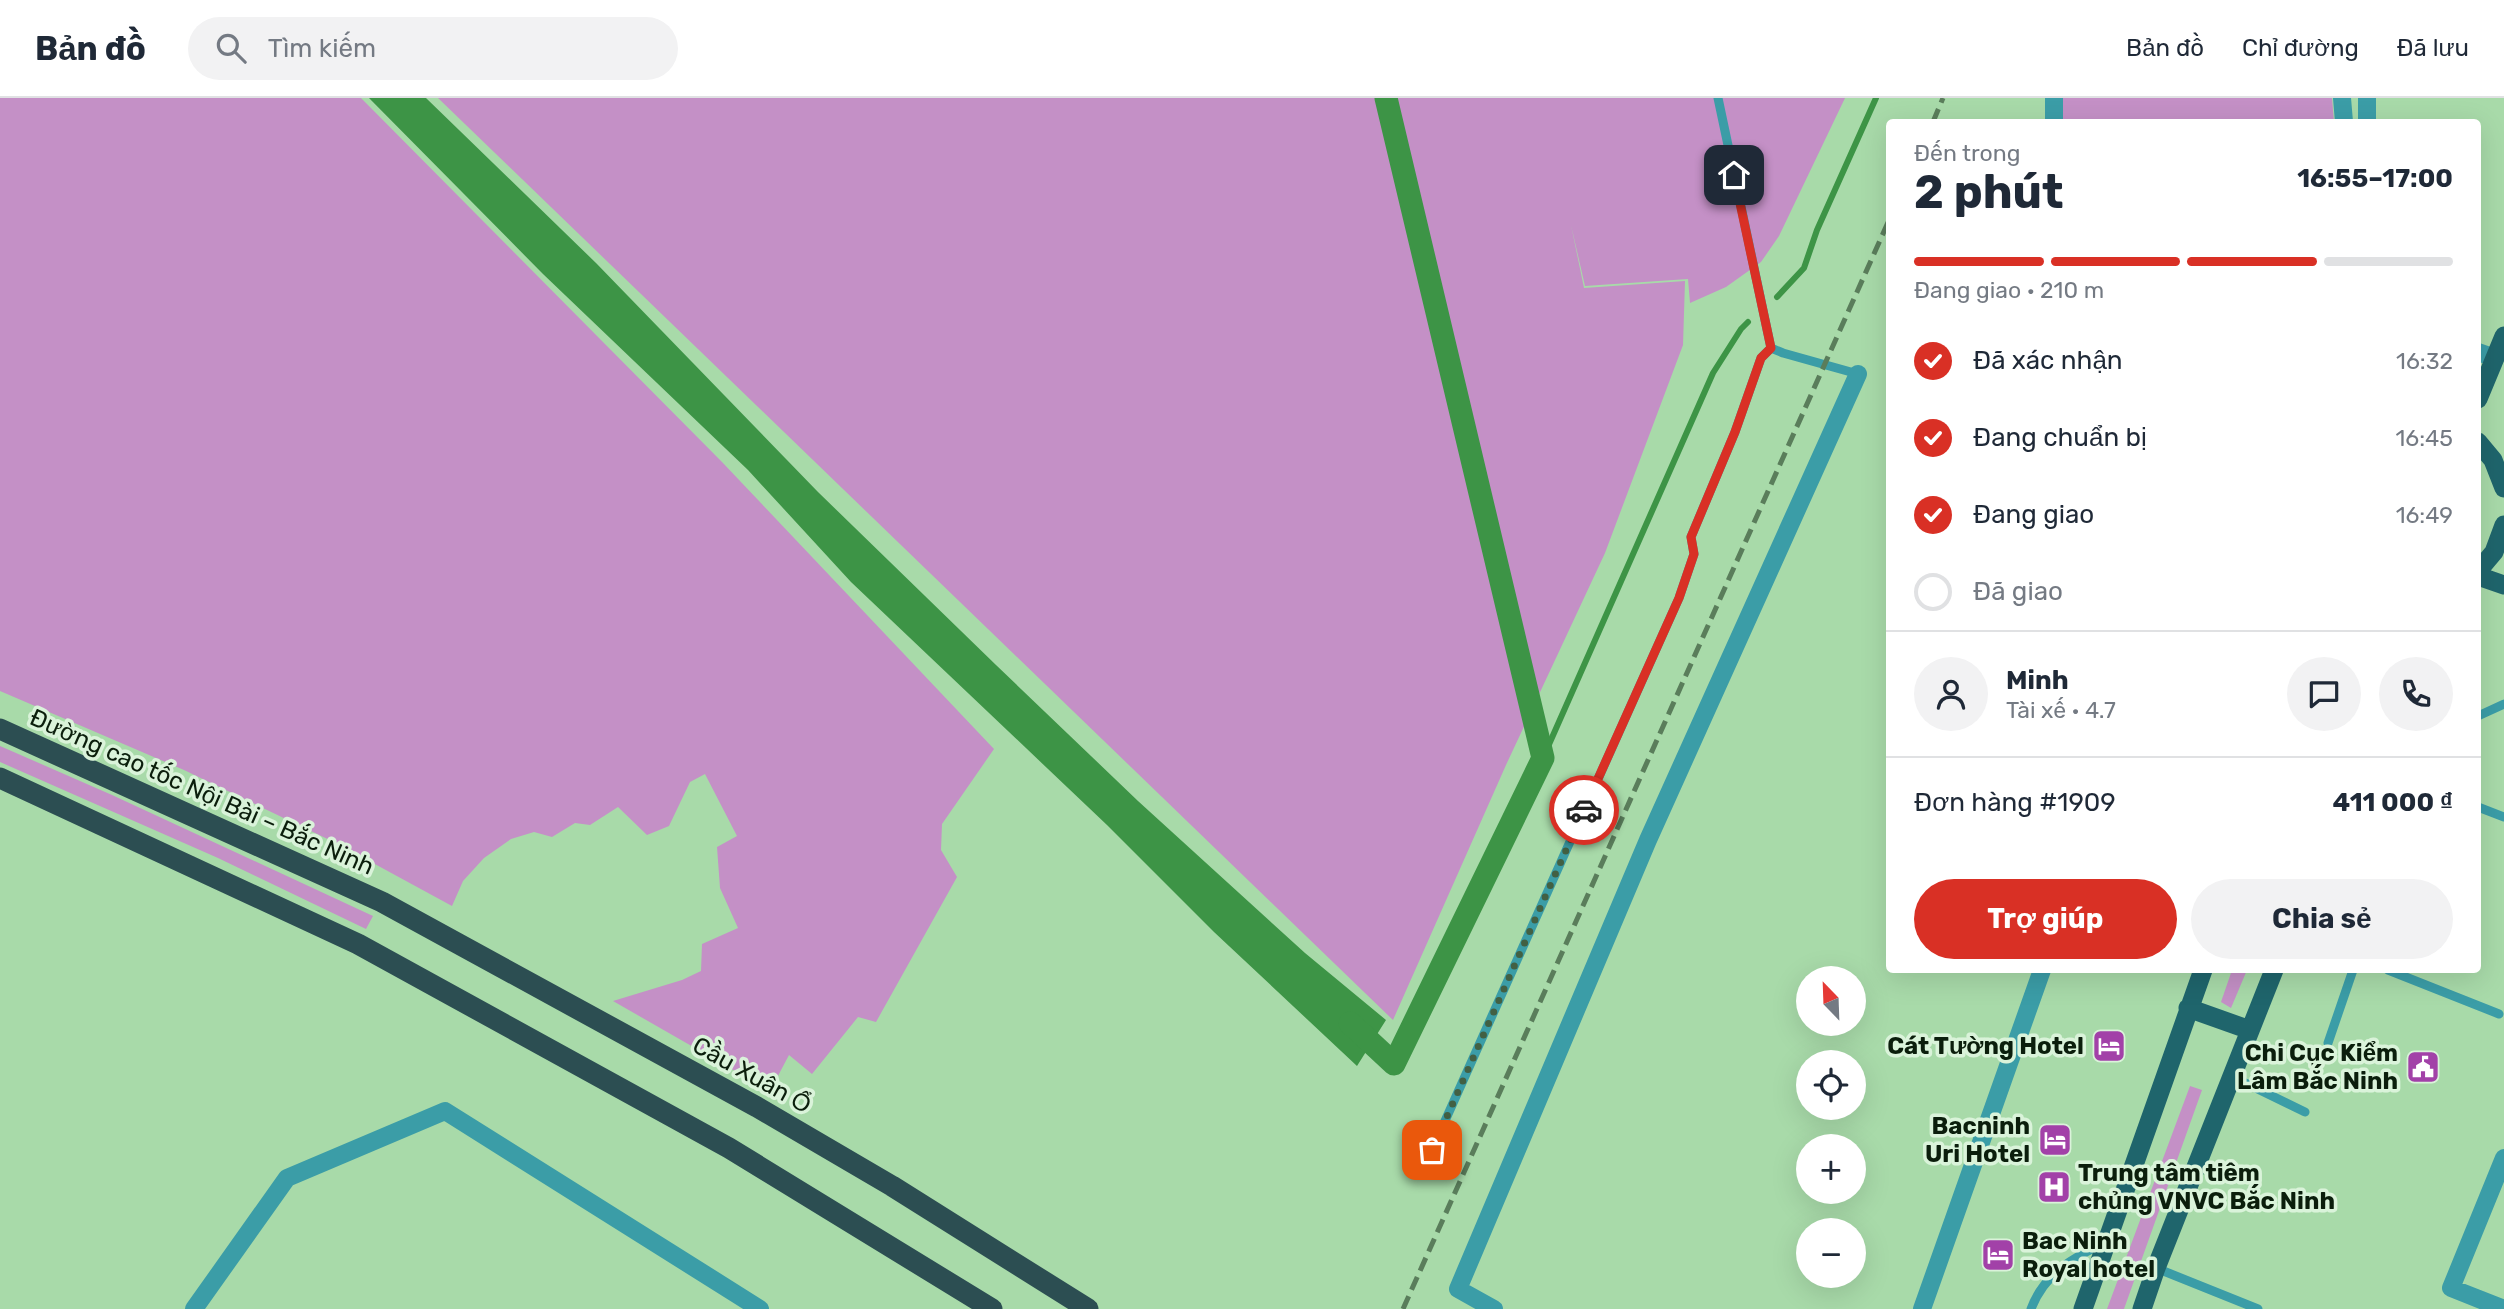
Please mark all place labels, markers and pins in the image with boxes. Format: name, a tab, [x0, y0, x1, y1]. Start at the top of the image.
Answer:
pin	[1704, 145, 1764, 205]
hotel icon: Cát Tường Hotel	[2090, 1027, 2128, 1065]
place label: Cát Tường Hotel	[1887, 1032, 2084, 1060]
place label: Chi Cục Kiểm Lâm Bắc Ninh	[2237, 1039, 2398, 1095]
public building icon: Chi Cục Kiểm Lâm Bắc Ninh	[2404, 1048, 2442, 1086]
place label: Bacninh Uri Hotel	[1925, 1112, 2030, 1168]
pin	[1402, 1120, 1462, 1180]
hotel icon: Bacninh Uri Hotel	[2036, 1121, 2074, 1159]
place label: Trung tâm tiêm chủng VNVC Bắc Ninh	[2078, 1159, 2335, 1215]
hospital icon: Trung tâm tiêm chủng VNVC Bắc Ninh	[2035, 1168, 2073, 1206]
place label: Bac Ninh Royal hotel	[2022, 1227, 2155, 1283]
hotel icon: Bac Ninh Royal hotel	[1979, 1236, 2017, 1274]

